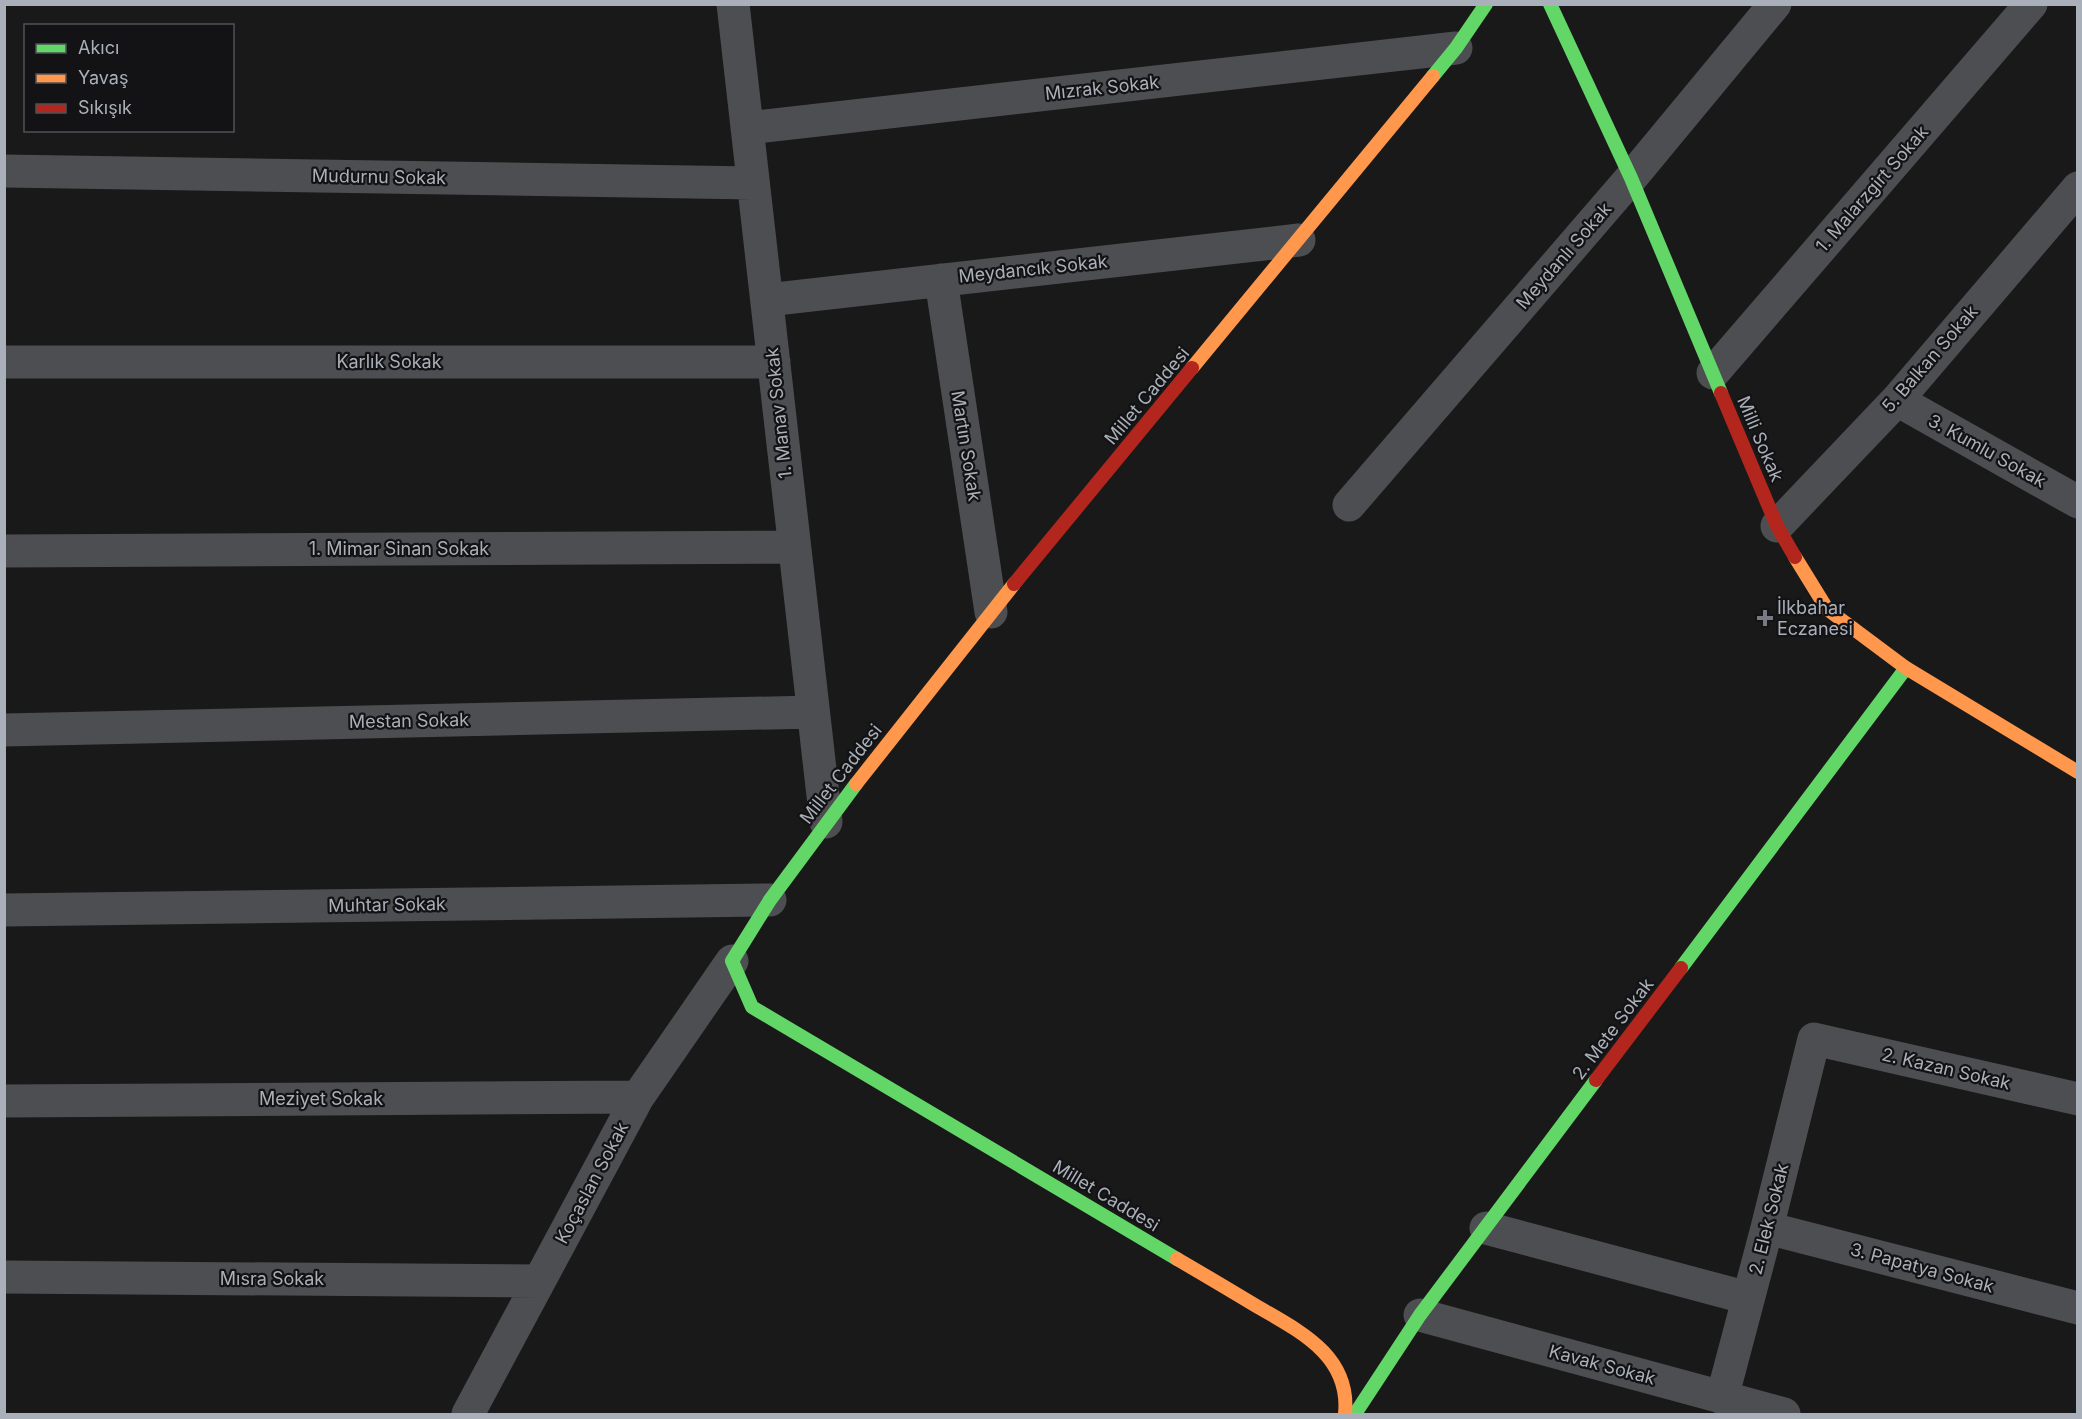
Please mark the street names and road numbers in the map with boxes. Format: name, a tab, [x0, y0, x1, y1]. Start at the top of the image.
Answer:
street label: Mızrak Sokak	[1044, 71, 1160, 104]
street label: 1. Malarzgirt Sokak	[1811, 121, 1932, 256]
street label: Mudurnu Sokak	[312, 165, 446, 188]
street label: Meydanlı Sokak	[1512, 198, 1616, 313]
street label: Meydancık Sokak	[957, 250, 1109, 287]
street label: 5. Balkan Sokak	[1877, 301, 1982, 416]
street label: Millet Caddesi	[1100, 343, 1193, 449]
street label: 1. Manav Sokak	[761, 346, 796, 480]
street label: Karlık Sokak	[336, 351, 442, 372]
street label: Martın Sokak	[947, 389, 986, 503]
street label: Milli Sokak	[1733, 393, 1788, 485]
street label: 3. Kumlu Sokak	[1925, 410, 2050, 492]
street label: 1. Mimar Sinan Sokak	[309, 538, 489, 559]
street label: Mestan Sokak	[349, 709, 469, 732]
street label: Millet Caddesi	[795, 720, 886, 828]
street label: Muhtar Sokak	[328, 893, 446, 916]
street label: 2. Mete Sokak	[1568, 974, 1658, 1084]
street label: 2. Kazan Sokak	[1880, 1044, 2013, 1094]
street label: Meziyet Sokak	[259, 1088, 383, 1109]
street label: Koçaslan Sokak	[551, 1118, 632, 1247]
street label: Millet Caddesi	[1049, 1156, 1163, 1236]
street label: 2. Elek Sokak	[1745, 1161, 1793, 1277]
street label: 3. Papatya Sokak	[1848, 1238, 1996, 1297]
street label: Mısra Sokak	[220, 1268, 324, 1289]
street label: Kavak Sokak	[1547, 1340, 1658, 1389]

